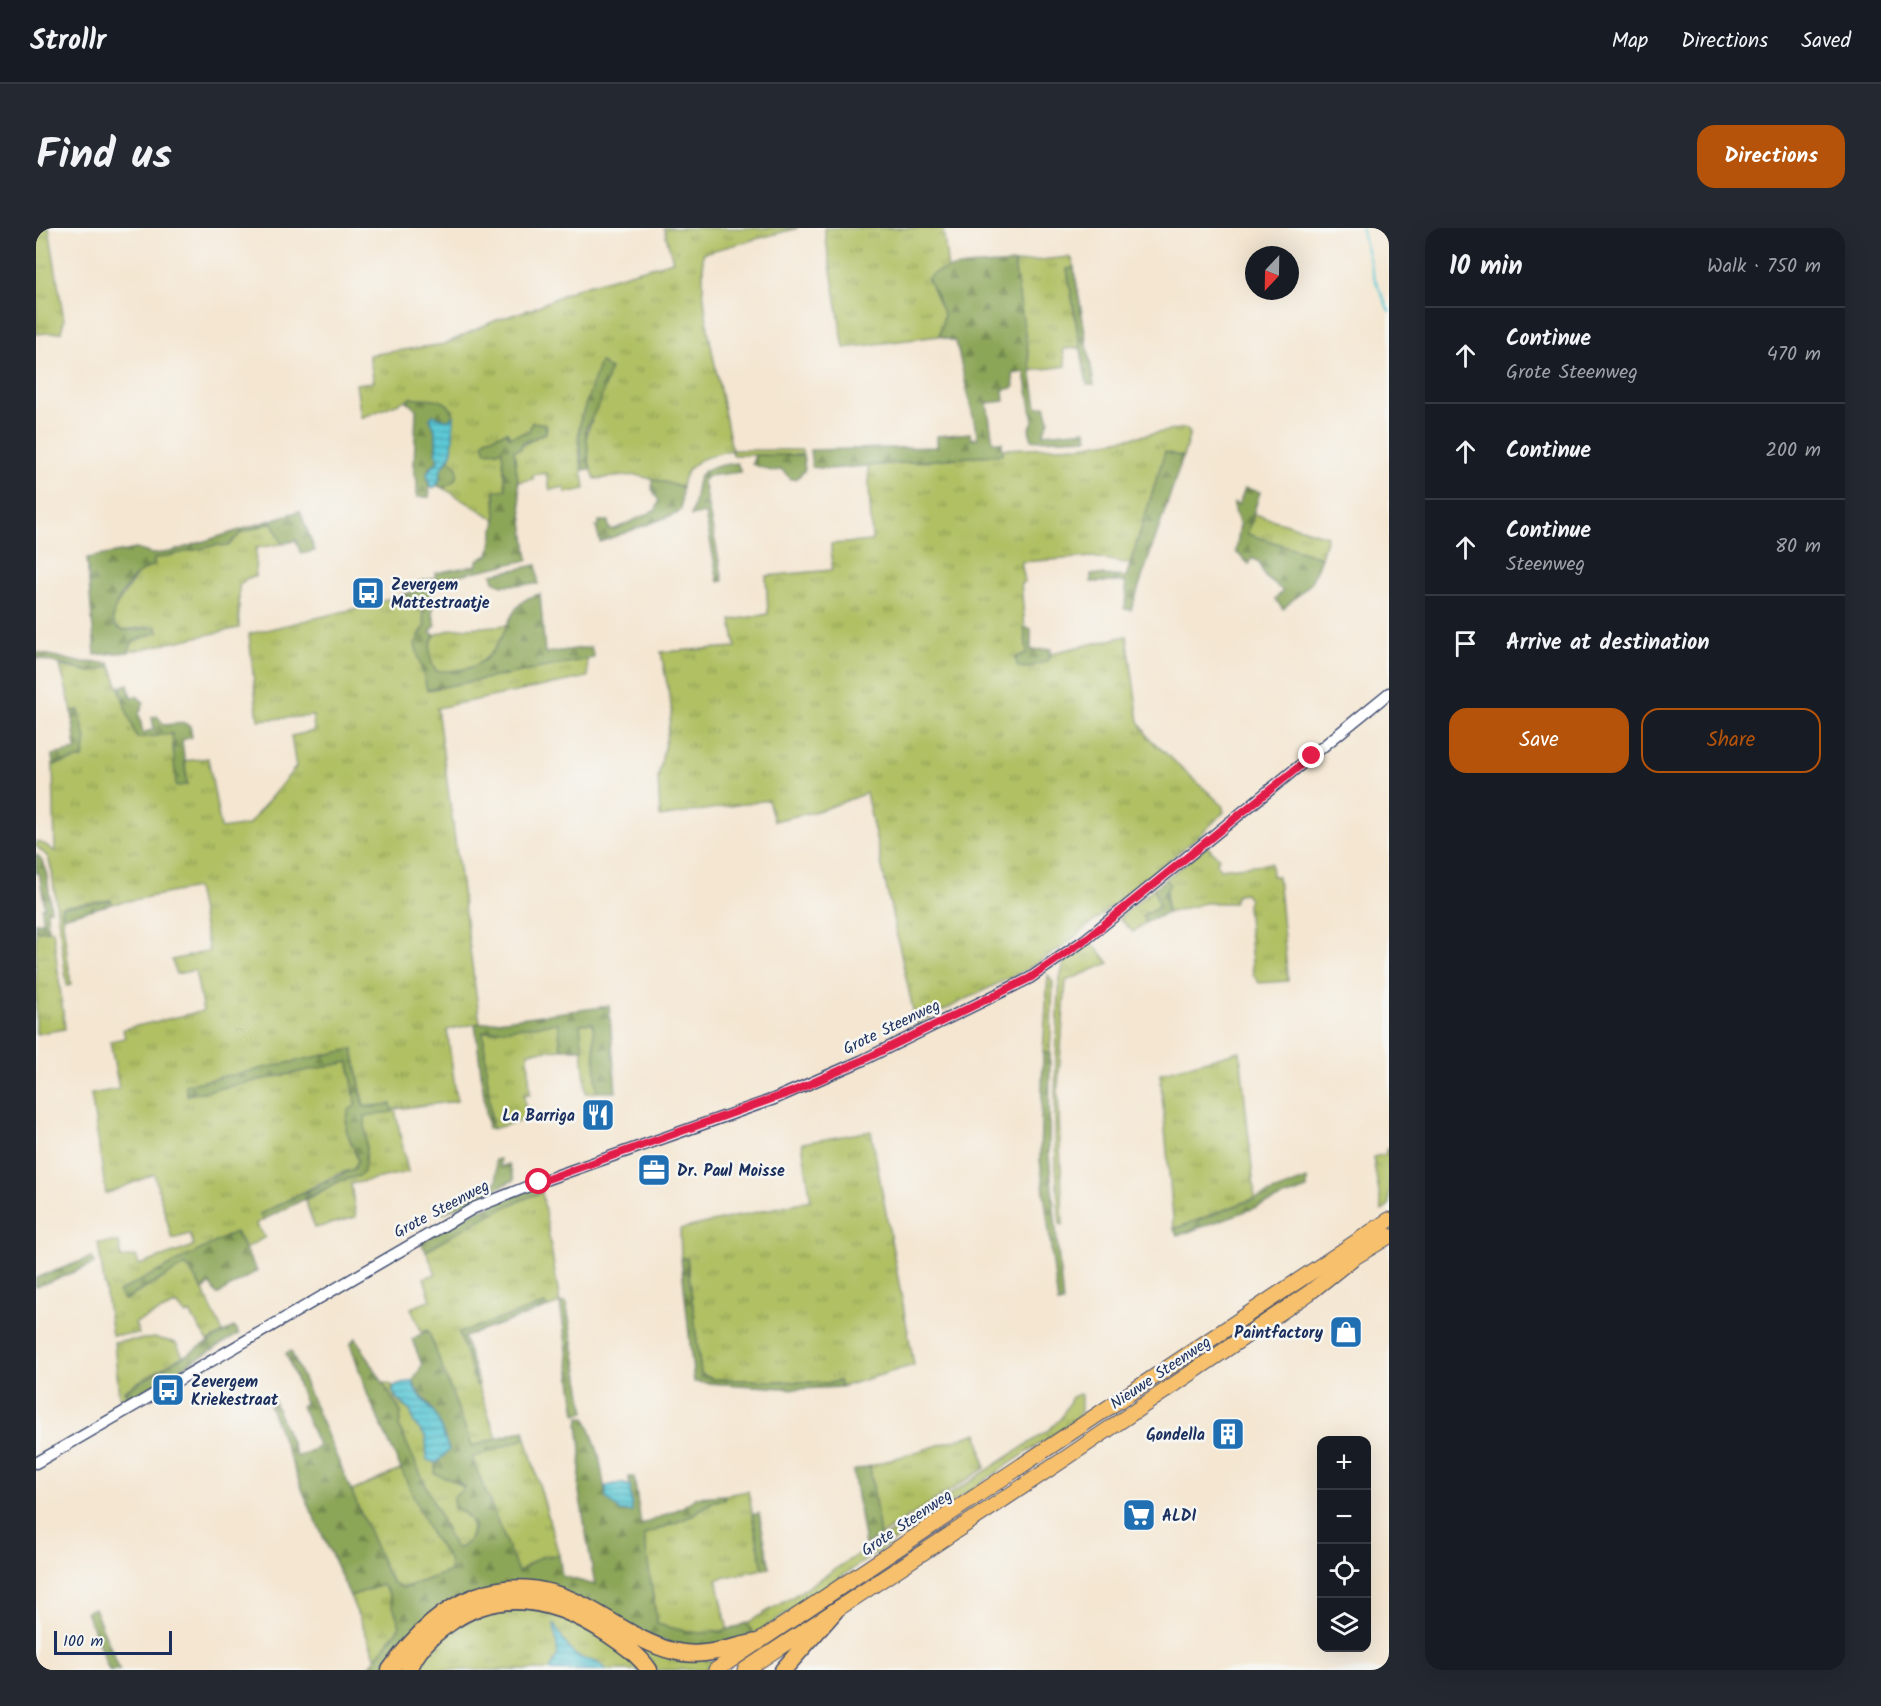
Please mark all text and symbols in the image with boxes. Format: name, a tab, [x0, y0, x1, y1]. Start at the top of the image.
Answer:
text: Strollr	[30, 19, 106, 64]
text: Map	[1612, 25, 1648, 58]
text: Directions	[1681, 25, 1768, 58]
text: Saved	[1801, 25, 1851, 58]
text: Find us	[36, 123, 172, 190]
button: Directions	[1697, 125, 1845, 188]
north arrow	[1245, 246, 1299, 300]
text: 10 min	[1449, 246, 1523, 288]
text: Walk · 750 m	[1707, 251, 1821, 283]
text: Continue	[1506, 322, 1591, 357]
icon: ahead	[1449, 339, 1482, 372]
text: 470 m	[1767, 339, 1821, 371]
text: Grote Steenweg	[1506, 357, 1638, 389]
text: Continue	[1506, 434, 1591, 469]
icon: ahead	[1449, 435, 1482, 468]
text: 200 m	[1765, 435, 1821, 467]
text: Continue	[1506, 514, 1591, 549]
icon: ahead	[1449, 531, 1482, 564]
text: 80 m	[1775, 531, 1821, 563]
text: Steenweg	[1506, 549, 1585, 581]
place label: Zevergem Mattestraatje	[391, 573, 490, 616]
bus stop icon: Zevergem Mattestraatje	[350, 575, 386, 611]
text: Arrive at destination	[1506, 626, 1709, 661]
icon: arrive	[1449, 627, 1482, 660]
button: Save	[1449, 708, 1629, 773]
button: Share	[1641, 708, 1821, 773]
route end	[1298, 742, 1324, 768]
street label: Grote Steenweg	[839, 993, 944, 1062]
restaurant icon: La Barriga	[580, 1097, 616, 1133]
place label: La Barriga	[502, 1104, 575, 1129]
office icon: Dr. Paul Moisse	[636, 1152, 672, 1188]
place label: Dr. Paul Moisse	[677, 1159, 785, 1184]
route start	[525, 1168, 551, 1194]
street label: Grote Steenweg	[389, 1174, 494, 1245]
shop icon: Paintfactory	[1328, 1314, 1364, 1350]
place label: Paintfactory	[1234, 1321, 1324, 1346]
street label: Nieuwe Steenweg	[1105, 1330, 1216, 1416]
place label: Zevergem Kriekestraat	[191, 1370, 279, 1413]
bus stop icon: Zevergem Kriekestraat	[150, 1372, 186, 1408]
building icon: Gondella	[1210, 1416, 1246, 1452]
place label: Gondella	[1146, 1423, 1205, 1448]
map controls	[1317, 1436, 1371, 1652]
button: +	[1317, 1436, 1371, 1490]
street label: Grote Steenweg	[856, 1483, 957, 1563]
button: −	[1317, 1490, 1371, 1544]
supermarket icon: ALDI	[1121, 1497, 1157, 1533]
place label: ALDI	[1162, 1504, 1196, 1529]
button: locate	[1317, 1544, 1371, 1598]
button: layers	[1317, 1598, 1371, 1652]
scale bar	[54, 1628, 172, 1656]
text: 100 m	[63, 1629, 103, 1654]

